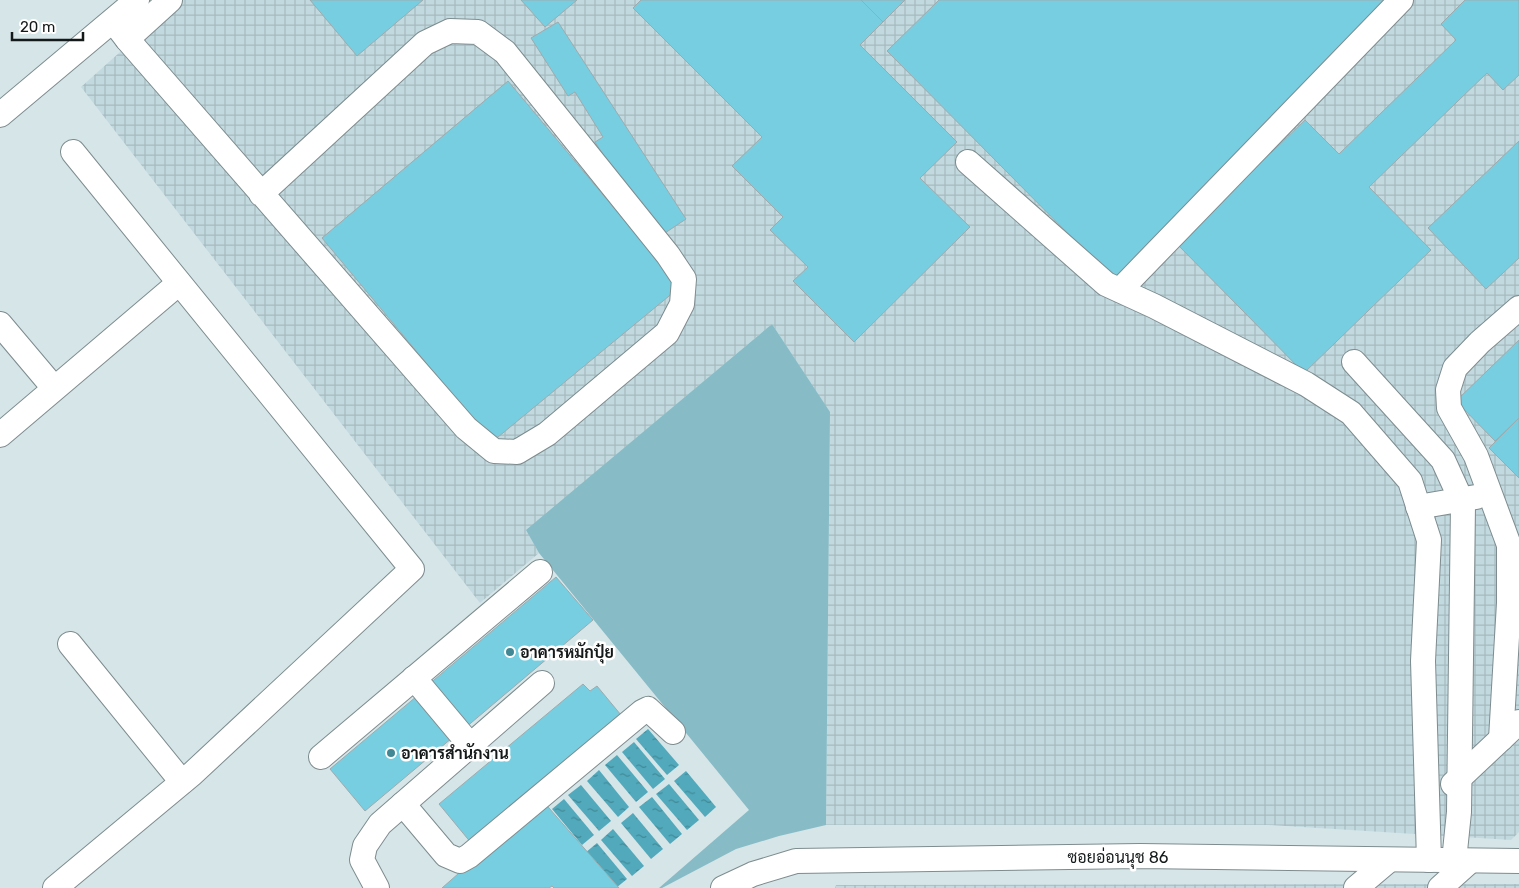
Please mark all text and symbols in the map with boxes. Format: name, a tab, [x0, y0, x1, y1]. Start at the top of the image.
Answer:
scale bar	[12, 10, 84, 42]
text: 20 m	[20, 18, 55, 36]
place label: อาคารหมักปุ๋ย	[520, 642, 614, 664]
marker: อาคารหมักปุ๋ย	[504, 646, 516, 658]
place label: อาคารสำนักงาน	[401, 743, 509, 763]
marker: อาคารสำนักงาน	[385, 747, 397, 759]
street label: ซอยอ่อนนุช 86	[1067, 847, 1169, 869]

